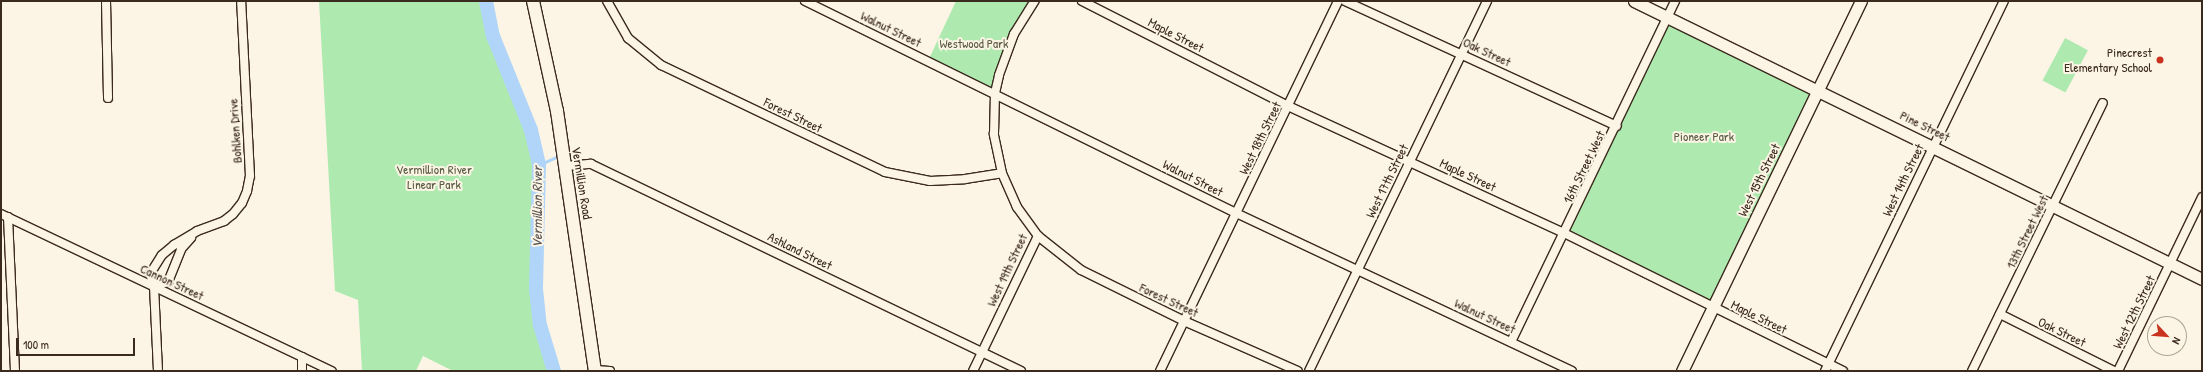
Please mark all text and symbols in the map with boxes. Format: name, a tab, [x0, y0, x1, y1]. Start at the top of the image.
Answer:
street label: Walnut Street	[858, 8, 924, 50]
street label: Maple Street	[1146, 14, 1206, 56]
street label: Oak Street	[1461, 34, 1513, 70]
park label: Westwood Park	[940, 35, 1008, 51]
place label: Pinecrest Elementary School	[2064, 45, 2152, 76]
marker: Pinecrest Elementary School	[2155, 55, 2165, 65]
street label: Forest Street	[761, 94, 825, 136]
street label: Bohlken Drive	[225, 98, 245, 164]
street label: West 18th Street	[1236, 99, 1284, 177]
street label: Pine Street	[1898, 107, 1952, 145]
street label: 16th Street West	[1560, 128, 1608, 206]
park label: Pioneer Park	[1674, 128, 1734, 144]
street label: West 15th Street	[1735, 141, 1783, 219]
street label: West 14th Street	[1879, 141, 1927, 219]
street label: West 17th Street	[1362, 142, 1412, 220]
street label: Vermillion Road	[569, 146, 595, 220]
street label: Maple Street	[1437, 155, 1499, 195]
street label: Walnut Street	[1160, 156, 1226, 200]
park label: Vermillion River Linear Park	[396, 162, 472, 193]
water label: Vermillion River	[529, 166, 545, 248]
street label: 13th Street West	[2003, 193, 2051, 271]
street label: Ashland Street	[765, 229, 835, 273]
street label: West 19th Street	[983, 231, 1031, 309]
street label: Cannon Street	[138, 260, 206, 304]
street label: West 12th Street	[2110, 273, 2158, 351]
street label: Forest Street	[1137, 280, 1201, 320]
street label: Walnut Street	[1452, 295, 1518, 337]
street label: Maple Street	[1728, 297, 1790, 337]
street label: Oak Street	[2036, 314, 2088, 350]
north arrow	[2147, 316, 2187, 356]
scale bar	[18, 330, 137, 356]
text: N	[2169, 335, 2184, 347]
text: 100 m	[23, 336, 49, 353]

